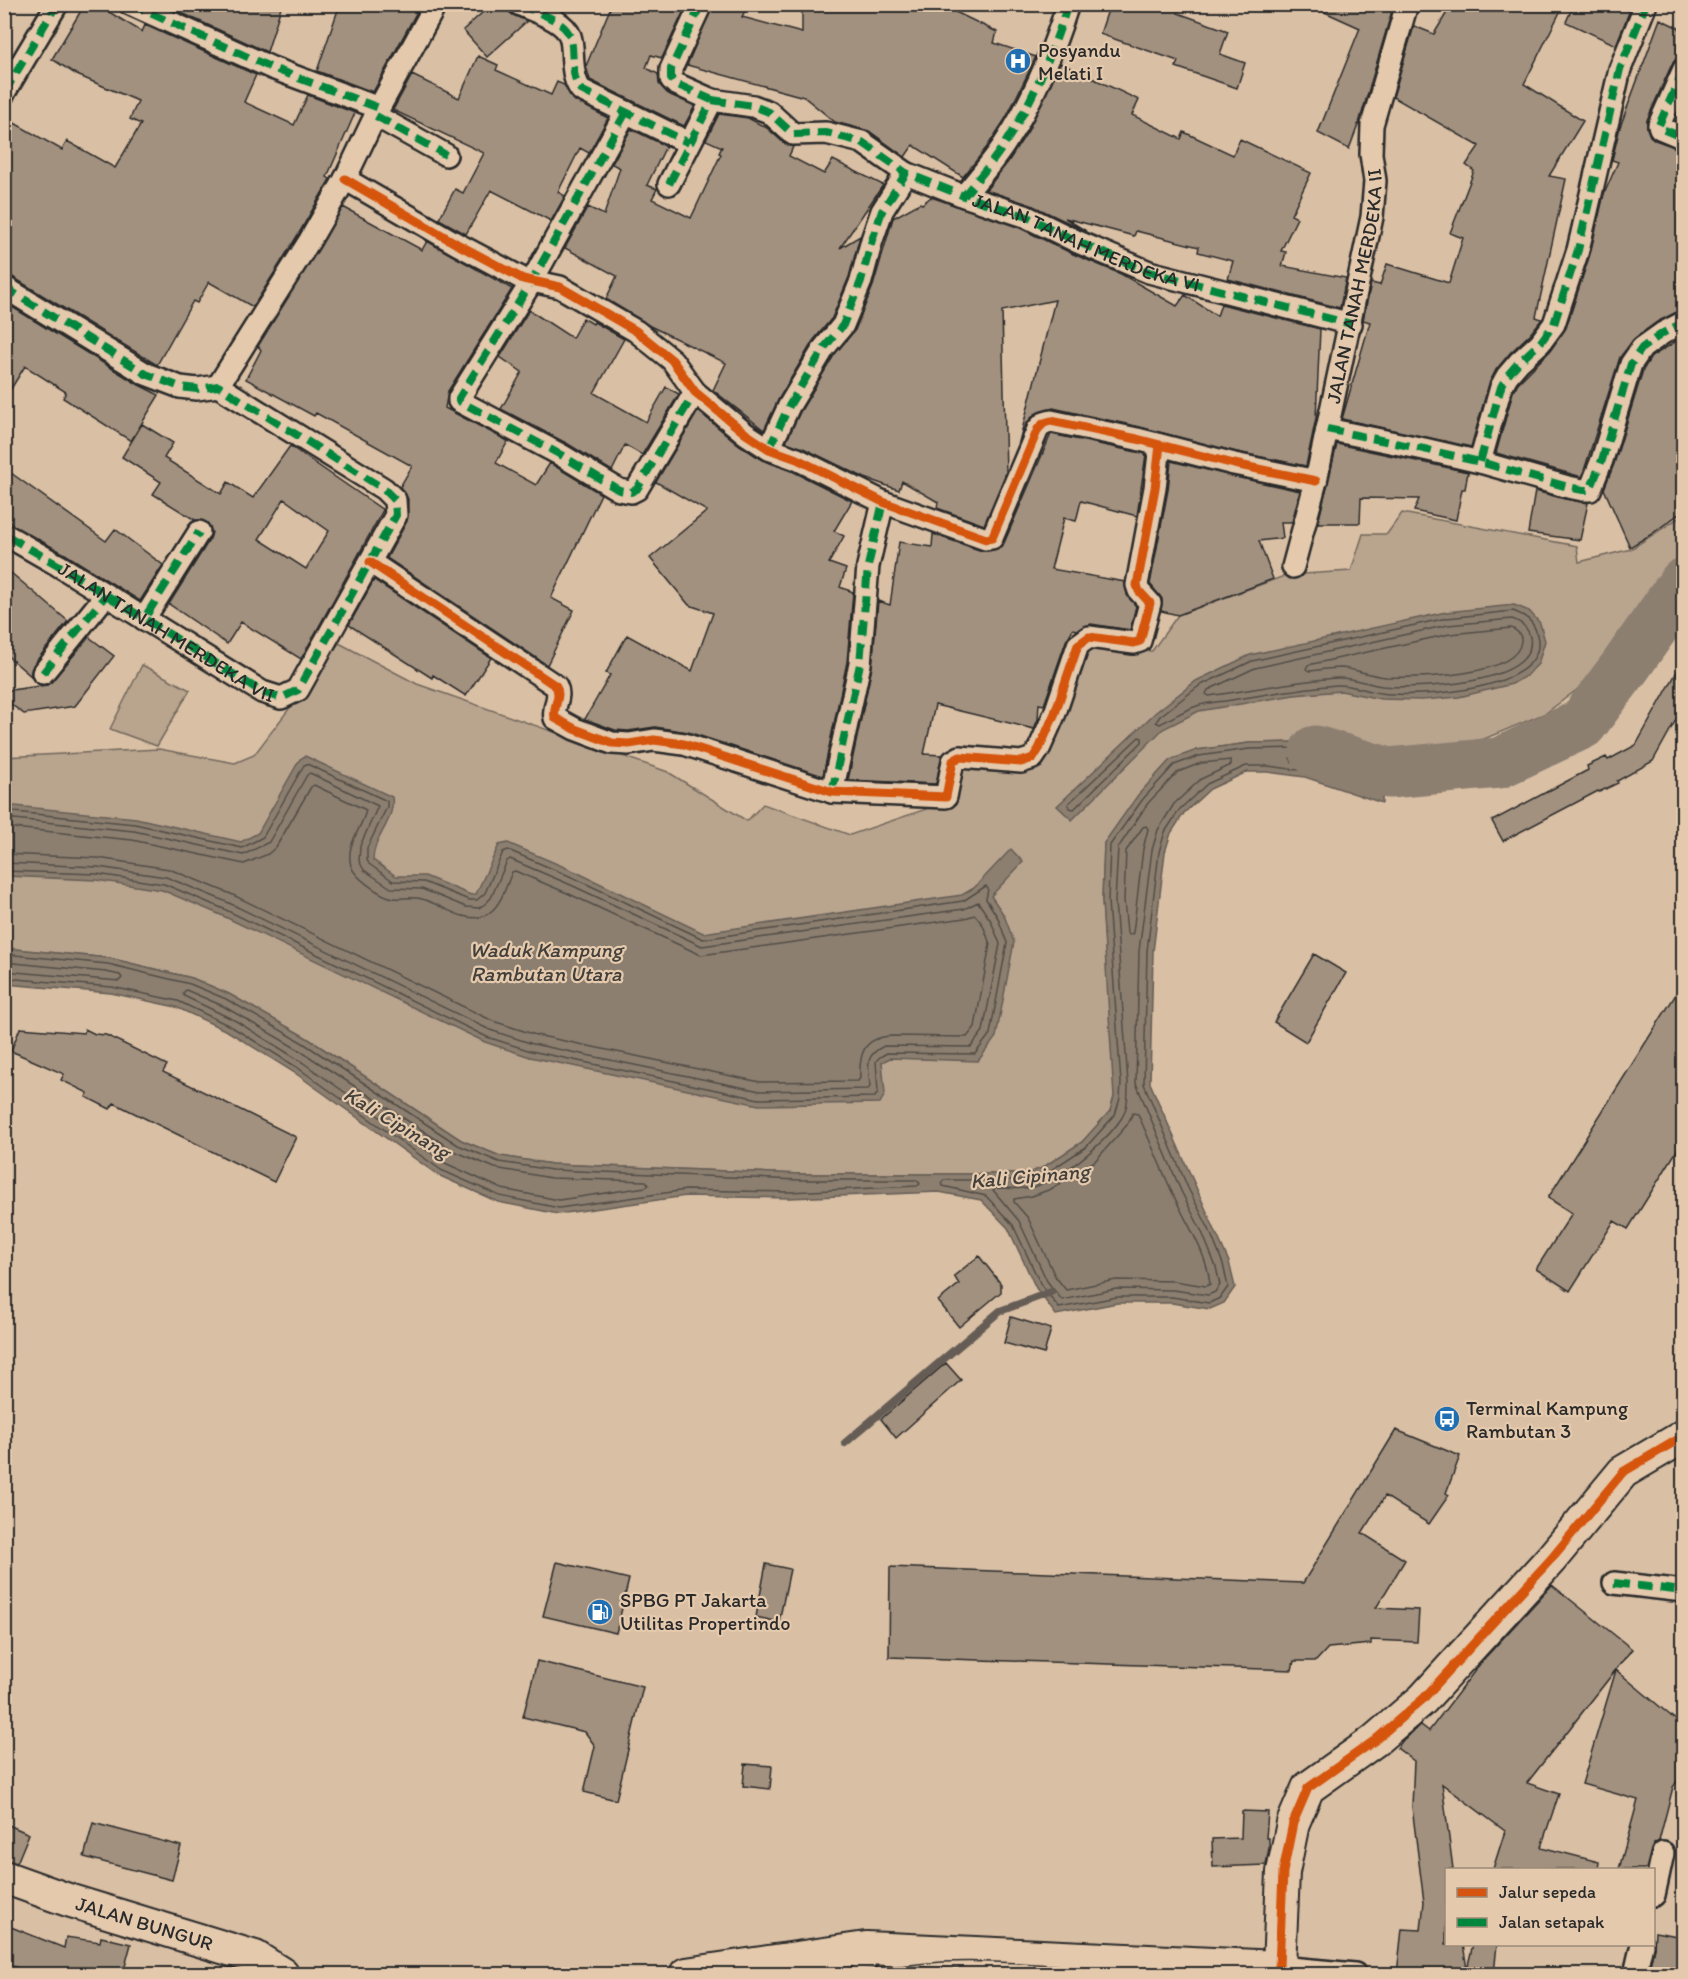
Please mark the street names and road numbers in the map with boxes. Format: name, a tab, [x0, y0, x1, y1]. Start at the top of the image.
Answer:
street label: JALAN TANAH MERDEKA II	[1321, 167, 1387, 405]
street label: JALAN TANAH MERDEKA VI	[969, 188, 1202, 297]
street label: JALAN TANAH MERDEKA VII	[54, 556, 278, 707]
street label: JALAN BUNGUR	[73, 1891, 216, 1956]

